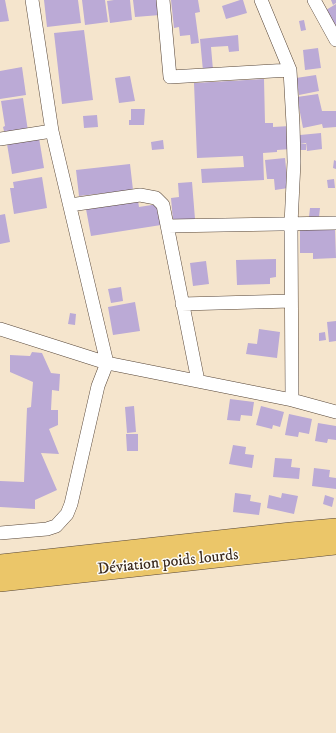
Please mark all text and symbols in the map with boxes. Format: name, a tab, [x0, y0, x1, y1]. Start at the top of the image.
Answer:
street label: Déviation poids lourds	[97, 546, 239, 580]

